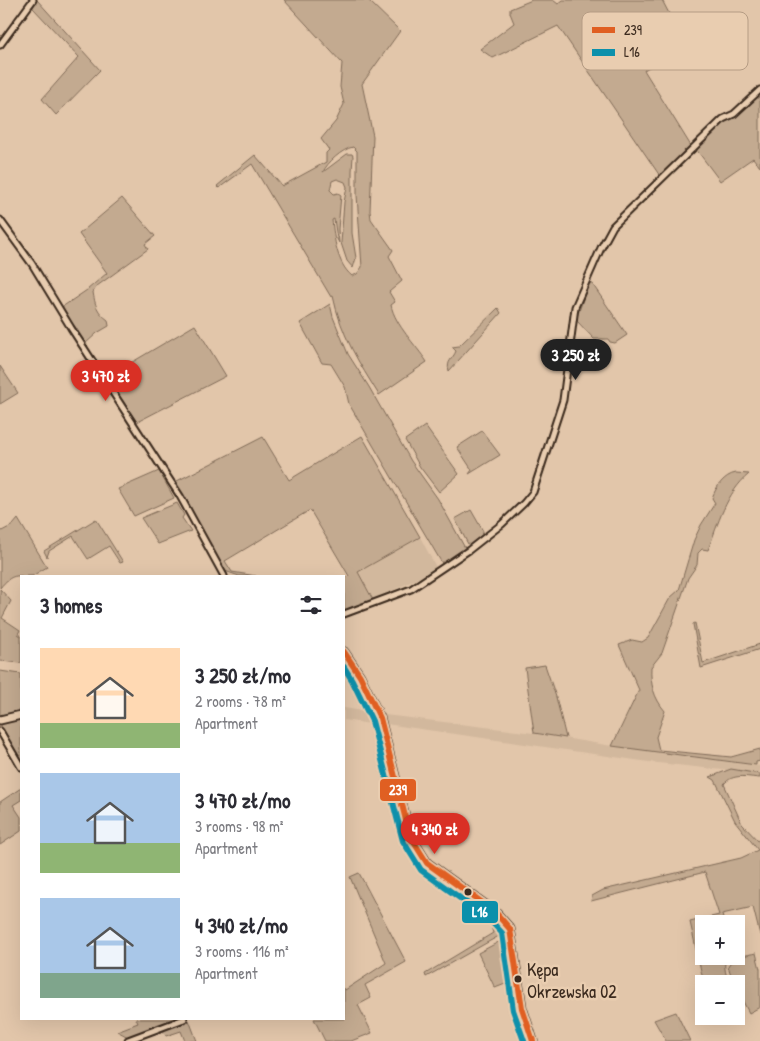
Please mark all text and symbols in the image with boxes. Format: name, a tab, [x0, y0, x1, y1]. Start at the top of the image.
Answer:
legend	[582, 12, 748, 70]
text: 239	[624, 20, 642, 39]
text: L16	[624, 42, 640, 61]
pin: 3 250 zł	[524, 338, 628, 381]
text: 3 250 zł	[552, 344, 600, 366]
pin: 3 470 zł	[54, 360, 158, 402]
text: 3 470 zł	[82, 365, 130, 387]
text: 3 homes	[40, 591, 102, 620]
icon: filters	[297, 591, 325, 619]
text: 3 250 zł/mo	[195, 661, 291, 690]
icon: home	[80, 668, 140, 728]
text: 2 rooms · 78 m²	[195, 690, 286, 712]
text: Apartment	[195, 712, 258, 734]
line badge: 239	[379, 778, 417, 802]
text: 239	[389, 780, 408, 799]
text: 3 470 zł/mo	[195, 786, 290, 815]
icon: home	[80, 793, 140, 853]
pin: 4 340 zł	[383, 812, 487, 855]
text: 3 rooms · 98 m²	[195, 815, 284, 837]
text: 4 340 zł	[412, 818, 458, 840]
text: Apartment	[195, 837, 258, 859]
unlabelled marker	[463, 887, 473, 897]
line badge: L16	[461, 900, 499, 924]
text: L16	[472, 902, 488, 921]
text: 4 340 zł/mo	[195, 911, 288, 940]
map controls	[695, 915, 745, 1025]
button: +	[695, 915, 745, 965]
icon: home	[80, 918, 140, 978]
text: 3 rooms · 116 m²	[195, 940, 289, 962]
place label: Kępa Okrzewska 02	[527, 957, 617, 1004]
text: Apartment	[195, 962, 258, 984]
marker: Kępa Okrzewska 02	[513, 974, 523, 984]
button: −	[695, 975, 745, 1025]

